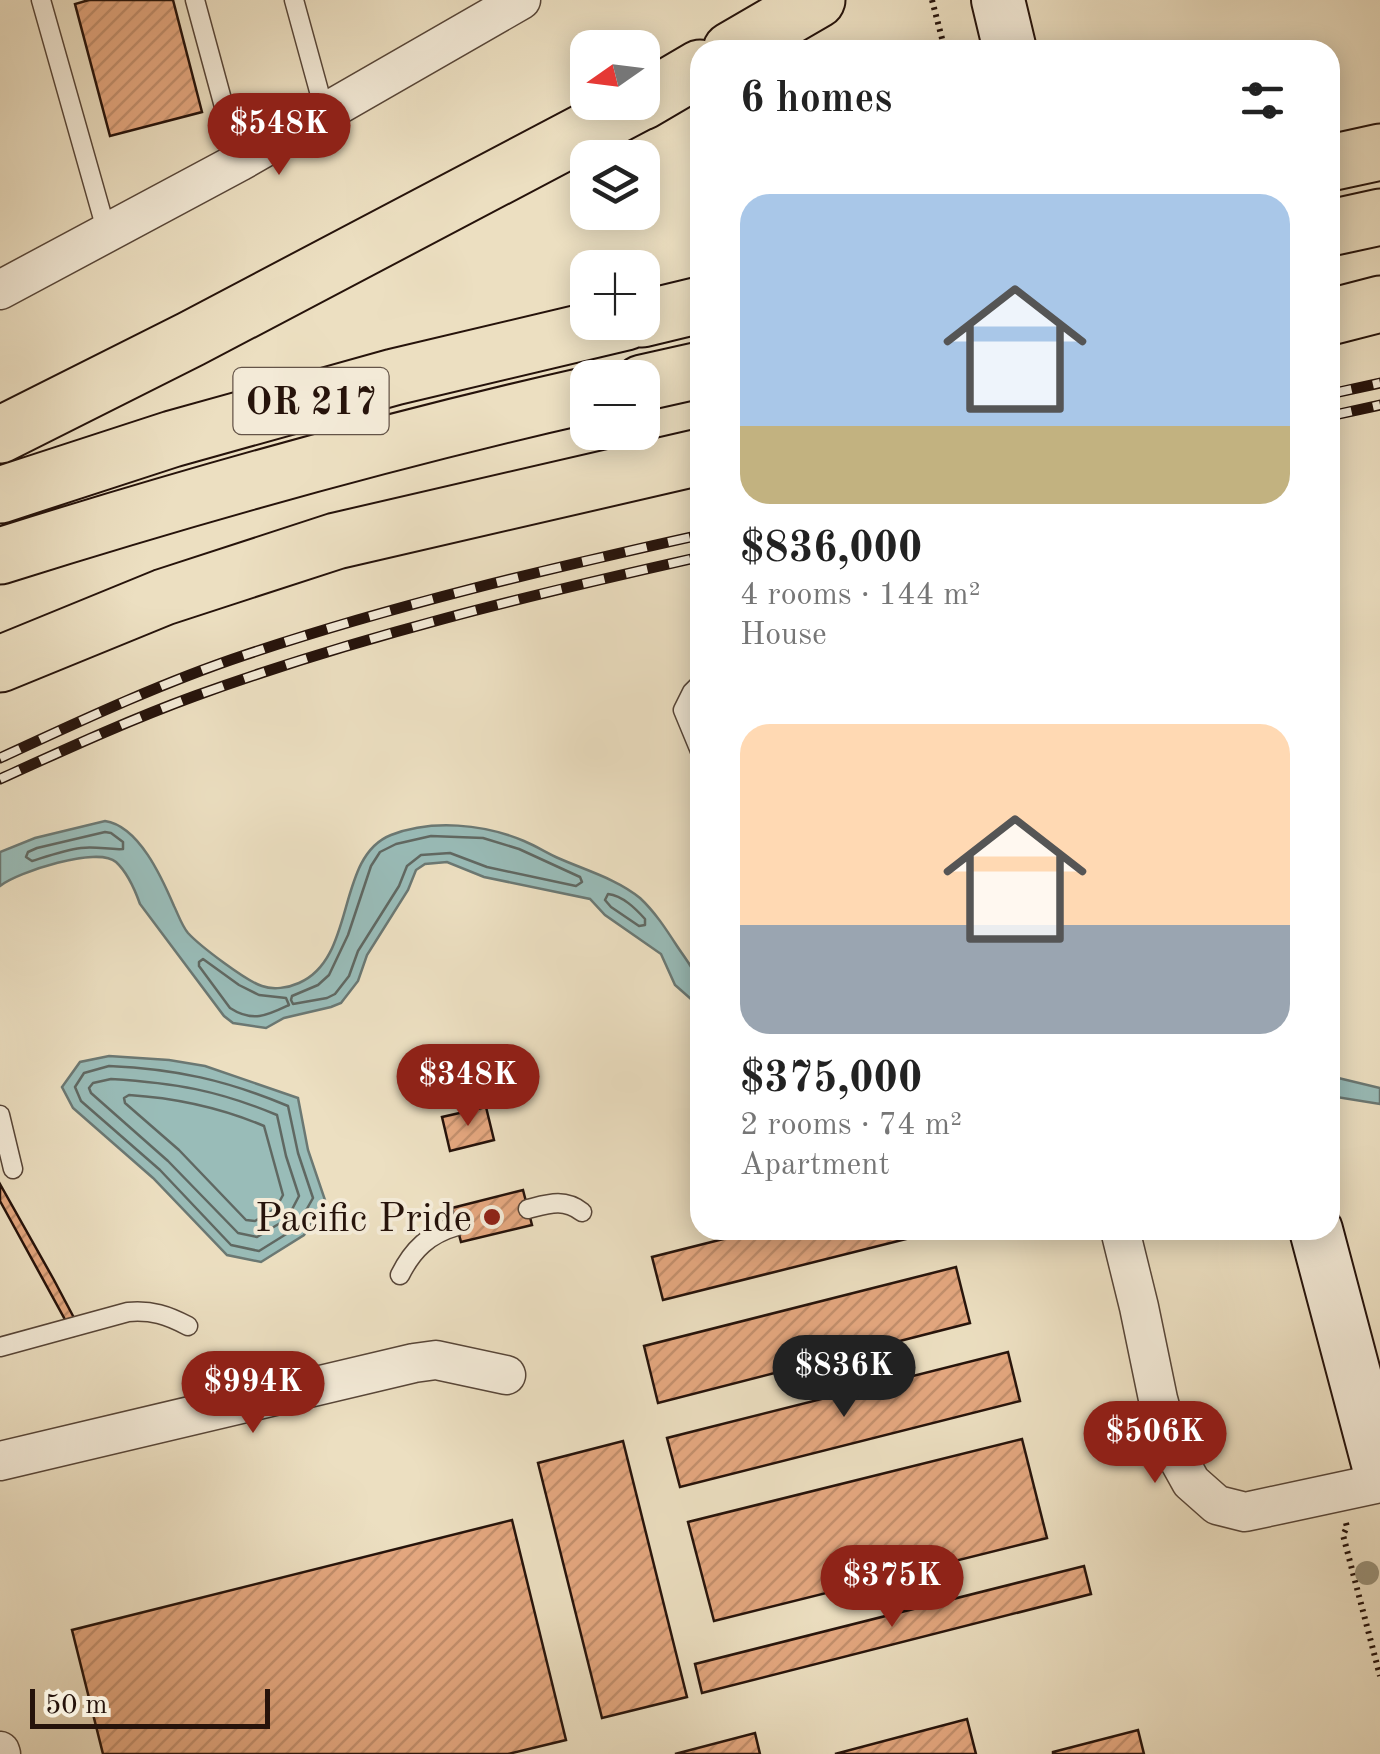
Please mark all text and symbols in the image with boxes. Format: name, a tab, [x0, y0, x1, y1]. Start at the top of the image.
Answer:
north arrow	[570, 30, 660, 120]
map controls	[570, 30, 660, 450]
icon: filters	[1235, 73, 1290, 128]
text: 6 homes	[740, 79, 892, 121]
pin: $548K	[209, 93, 349, 178]
text: $548K	[230, 109, 328, 141]
button: layers	[570, 140, 660, 230]
button: +	[570, 250, 660, 340]
icon: home	[925, 259, 1105, 439]
button: −	[570, 360, 660, 450]
road number: OR 217	[234, 368, 388, 434]
text: $836,000	[740, 529, 922, 571]
text: 4 rooms · 144 m²	[740, 580, 981, 612]
text: House	[740, 620, 827, 652]
icon: home	[925, 789, 1105, 969]
pin: $348K	[398, 1044, 538, 1129]
text: $375,000	[740, 1059, 922, 1101]
text: $348K	[419, 1060, 517, 1092]
text: 2 rooms · 74 m²	[740, 1110, 962, 1142]
text: Apartment	[740, 1150, 890, 1182]
place label: Pacific Pride	[255, 1201, 472, 1241]
marker: Pacific Pride	[481, 1206, 503, 1228]
pin: $836K	[774, 1335, 914, 1420]
pin: $994K	[183, 1351, 323, 1436]
text: $836K	[795, 1351, 893, 1383]
text: $994K	[204, 1367, 302, 1399]
pin: $506K	[1085, 1401, 1225, 1486]
text: $506K	[1106, 1417, 1204, 1449]
pin: $375K	[822, 1545, 962, 1630]
text: $375K	[843, 1561, 941, 1593]
scale bar	[30, 1684, 270, 1728]
text: 50 m	[45, 1692, 108, 1720]

